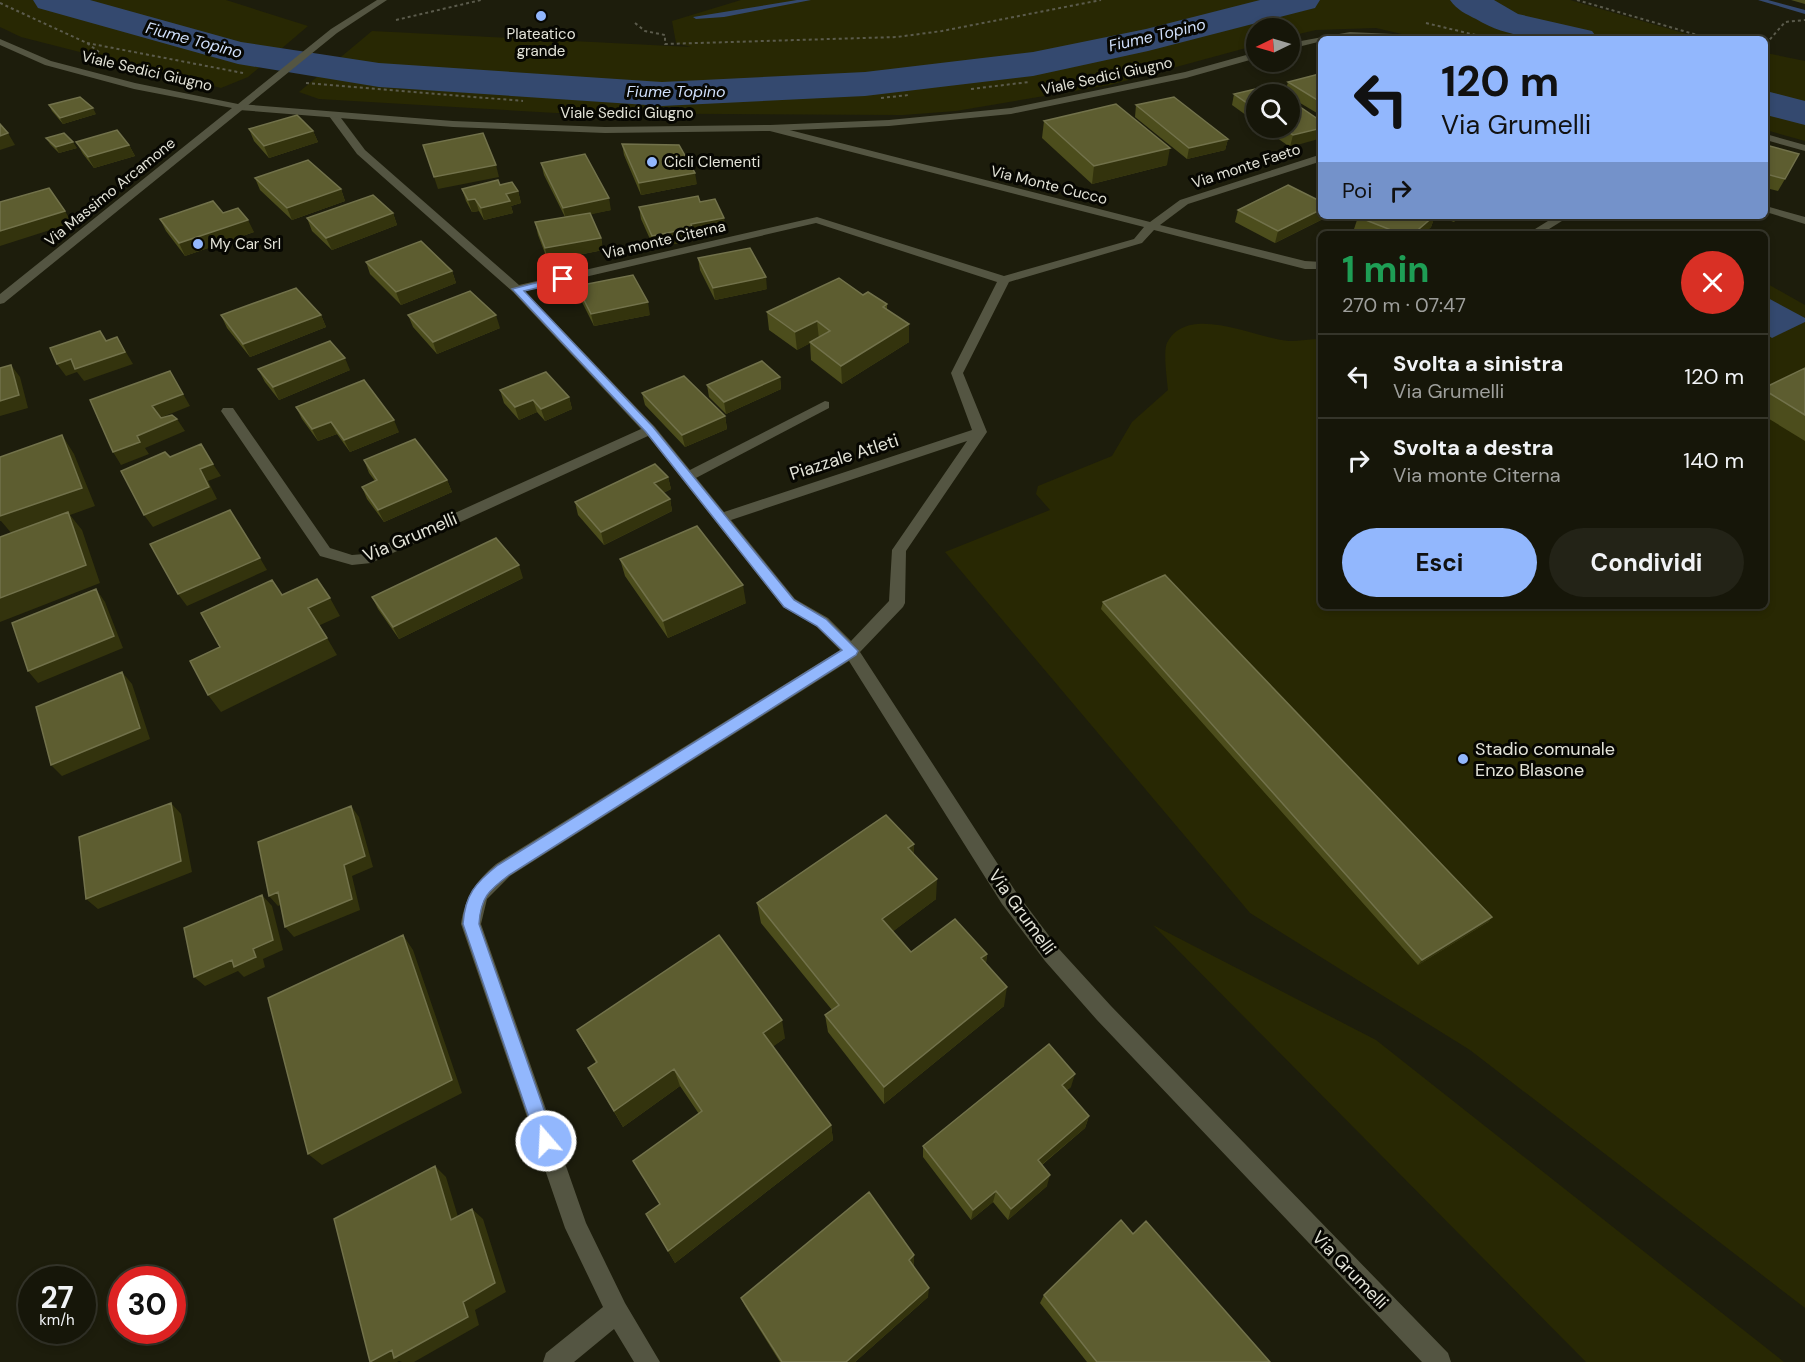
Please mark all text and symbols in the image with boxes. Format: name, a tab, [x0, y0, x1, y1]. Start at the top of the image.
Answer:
marker: Plateatico grande	[534, 9, 548, 23]
water label: Fiume Topino	[1106, 14, 1208, 56]
water label: Fiume Topino	[143, 17, 245, 63]
north arrow	[1246, 18, 1300, 72]
map controls	[1246, 18, 1300, 138]
place label: Plateatico grande	[506, 24, 576, 61]
street label: Viale Sedici Giugno	[80, 46, 214, 96]
street label: Viale Sedici Giugno	[1040, 52, 1174, 100]
text: 120 m	[1441, 54, 1559, 109]
icon: left	[1342, 60, 1420, 138]
water label: Fiume Topino	[626, 81, 726, 102]
button: search	[1246, 84, 1300, 138]
street label: Viale Sedici Giugno	[560, 103, 694, 123]
text: Via Grumelli	[1441, 107, 1591, 142]
street label: Via Massimo Arcamone	[40, 133, 180, 251]
street label: Via monte Faeto	[1189, 139, 1303, 193]
place label: Cicli Clementi	[664, 152, 760, 172]
marker: Cicli Clementi	[645, 155, 659, 169]
street label: Via Monte Cucco	[989, 161, 1109, 209]
icon: right	[1384, 174, 1417, 207]
text: Poi	[1342, 176, 1372, 205]
street label: Via monte Citerna	[601, 216, 727, 264]
place label: My Car Srl	[210, 234, 281, 254]
marker: My Car Srl	[191, 237, 205, 251]
text: 1 min	[1342, 246, 1430, 293]
button: close	[1681, 251, 1744, 314]
pin	[537, 253, 588, 304]
icon: arrive	[546, 262, 579, 295]
text: 270 m · 07:47	[1342, 292, 1466, 318]
text: Svolta a sinistra	[1393, 349, 1563, 378]
icon: left	[1342, 360, 1375, 393]
text: 120 m	[1684, 362, 1744, 391]
text: Via Grumelli	[1393, 378, 1504, 404]
street label: Piazzale Atleti	[786, 428, 902, 486]
text: Svolta a destra	[1393, 433, 1554, 462]
icon: right	[1342, 444, 1375, 477]
text: 140 m	[1683, 446, 1744, 475]
text: Via monte Citerna	[1393, 462, 1561, 488]
street label: Via Grumelli	[359, 506, 461, 568]
button: Esci	[1342, 528, 1537, 597]
button: Condividi	[1549, 528, 1744, 597]
place label: Stadio comunale Enzo Blasone	[1475, 737, 1615, 782]
marker: Stadio comunale Enzo Blasone	[1456, 752, 1470, 766]
street label: Via Grumelli	[983, 864, 1061, 960]
position arrow	[514, 1109, 578, 1173]
street label: Via Grumelli	[1307, 1226, 1393, 1314]
speed limit sign: 30	[108, 1266, 186, 1344]
text: 27	[40, 1278, 74, 1317]
text: km/h	[39, 1310, 75, 1330]

